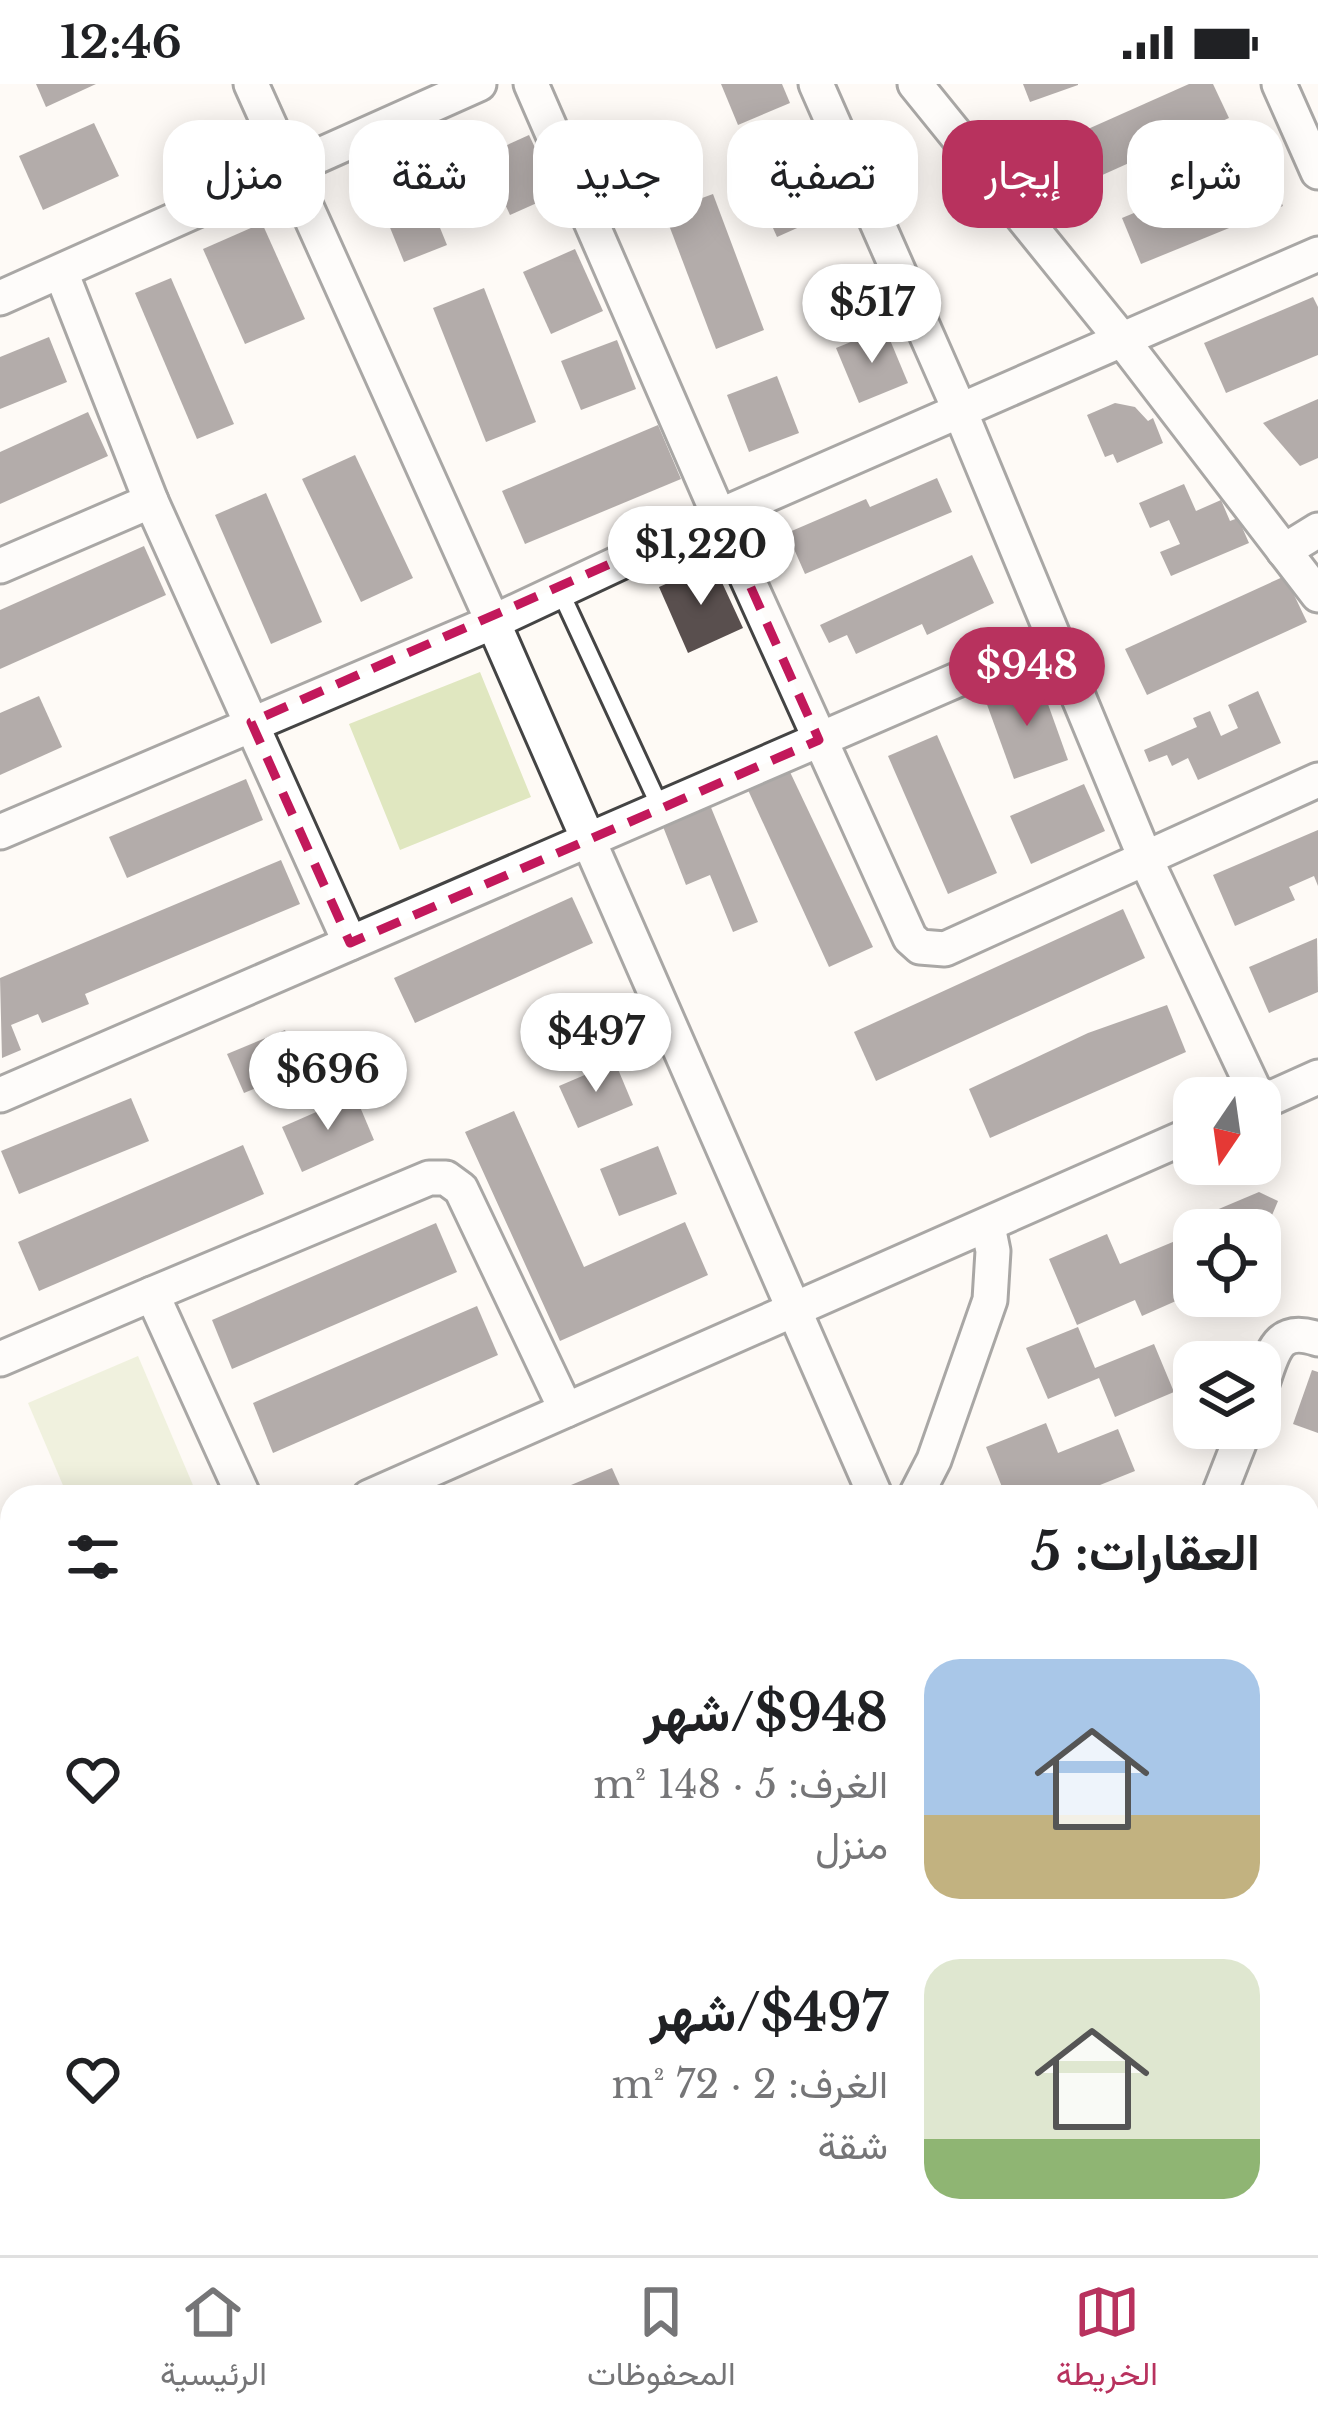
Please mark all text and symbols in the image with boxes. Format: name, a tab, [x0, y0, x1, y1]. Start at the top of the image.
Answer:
text: 12:46	[60, 14, 182, 70]
chip: منزل	[163, 120, 325, 228]
chip: شقة	[349, 120, 509, 228]
chip: جديد	[533, 120, 703, 228]
chip: تصفية	[727, 120, 918, 228]
chip: إيجار	[942, 120, 1103, 228]
chip: شراء	[1127, 120, 1284, 228]
pin: $517	[801, 264, 943, 366]
text: $517	[829, 278, 915, 327]
pin: $1,220	[603, 506, 799, 608]
text: $1,220	[635, 520, 767, 569]
pin: $948	[956, 627, 1098, 729]
text: $948	[976, 641, 1078, 690]
pin: $497	[525, 993, 667, 1095]
text: $497	[547, 1007, 645, 1056]
pin: $696	[257, 1031, 399, 1133]
text: $696	[276, 1045, 380, 1094]
north arrow	[1173, 1077, 1281, 1185]
map controls	[1173, 1077, 1281, 1449]
button: locate	[1173, 1209, 1281, 1317]
button: layers	[1173, 1341, 1281, 1449]
text: العقارات: 5	[1031, 1521, 1260, 1584]
icon: filters	[60, 1524, 126, 1590]
text: $948/شهر	[644, 1682, 888, 1745]
icon: home	[1020, 1707, 1164, 1851]
icon: heart	[60, 1746, 126, 1812]
text: الغرف: 5 · 148 m²	[593, 1760, 888, 1809]
text: منزل	[815, 1821, 888, 1870]
text: $497/شهر	[650, 1982, 888, 2045]
icon: home	[1020, 2007, 1164, 2151]
icon: heart	[60, 2046, 126, 2112]
text: الغرف: 2 · 72 m²	[612, 2060, 888, 2109]
text: شقة	[818, 2121, 888, 2170]
tab: الرئيسية	[160, 2279, 267, 2403]
tab: المحفوظات	[587, 2279, 736, 2403]
tab: الخريطة	[1056, 2279, 1158, 2403]

